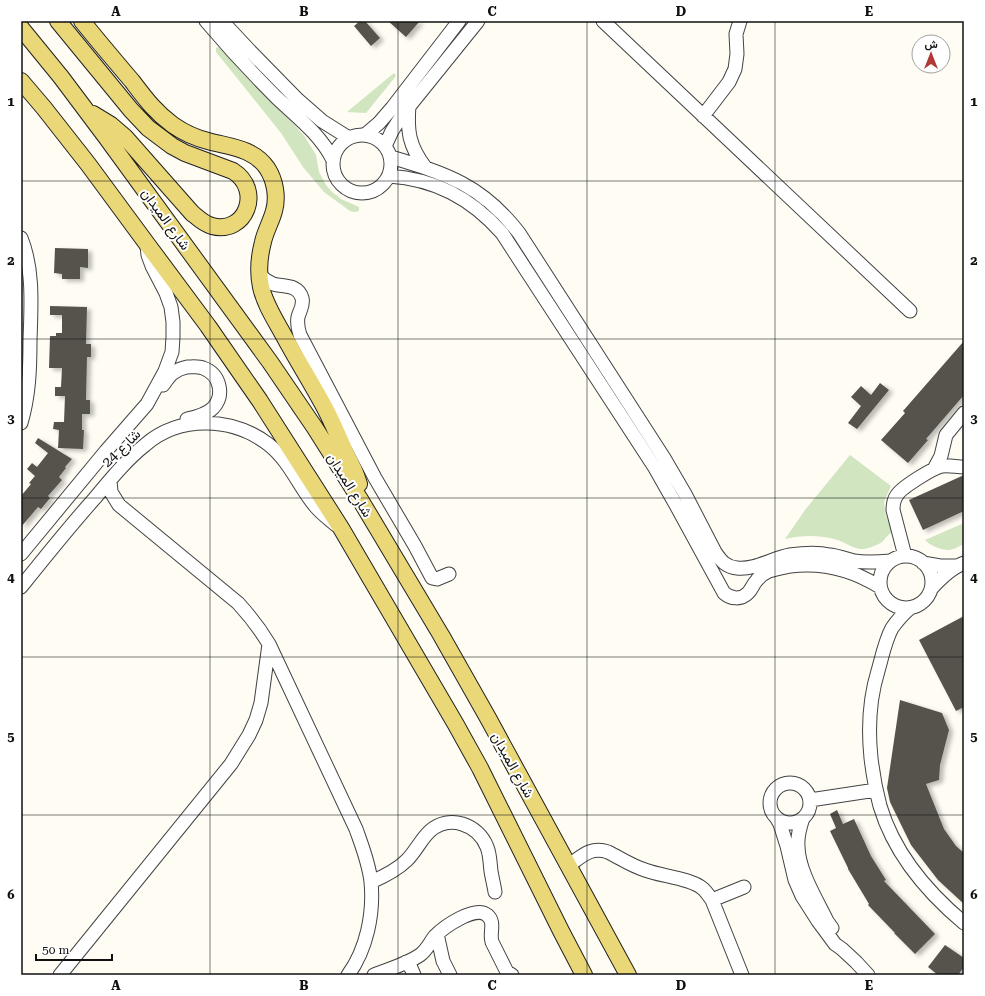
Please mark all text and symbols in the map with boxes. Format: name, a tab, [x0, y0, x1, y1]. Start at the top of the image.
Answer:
text: A	[111, 4, 121, 19]
text: B	[299, 4, 309, 19]
text: C	[487, 4, 497, 19]
text: D	[676, 4, 686, 19]
text: E	[865, 4, 873, 19]
north arrow	[911, 34, 951, 74]
text: ش	[924, 38, 938, 51]
text: 1	[7, 94, 15, 109]
text: 1	[970, 94, 978, 109]
street label: شارع الميدان	[136, 185, 194, 255]
text: 2	[7, 253, 15, 268]
text: 2	[970, 253, 978, 268]
text: 3	[7, 411, 15, 426]
text: 3	[970, 411, 978, 426]
street label: شارع 24	[98, 426, 146, 472]
street label: شارع الميدان	[322, 450, 376, 521]
text: 4	[7, 570, 15, 585]
text: 4	[970, 570, 978, 585]
text: 5	[7, 729, 15, 744]
text: 5	[970, 729, 978, 744]
street label: شارع الميدان	[486, 730, 538, 802]
text: 6	[7, 887, 15, 902]
text: 6	[970, 887, 978, 902]
scale bar	[36, 936, 112, 962]
text: 50 m	[42, 943, 69, 957]
text: A	[111, 978, 121, 993]
text: B	[299, 978, 309, 993]
text: C	[487, 978, 497, 993]
text: D	[676, 978, 686, 993]
text: E	[865, 978, 873, 993]

